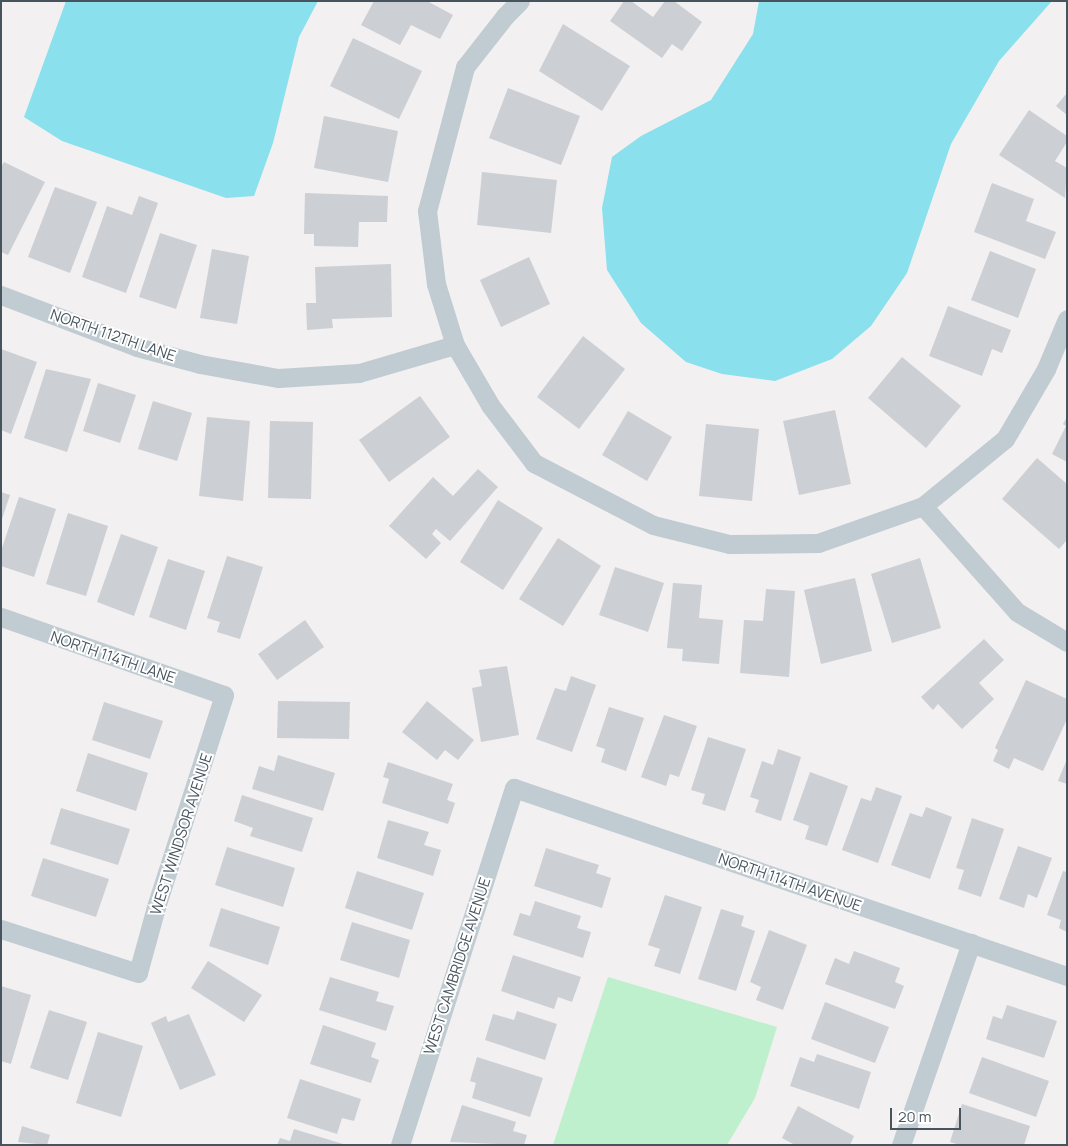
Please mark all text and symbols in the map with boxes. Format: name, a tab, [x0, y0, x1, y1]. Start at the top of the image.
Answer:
street label: NORTH 112TH LANE	[48, 305, 178, 365]
street label: NORTH 114TH LANE	[48, 627, 178, 687]
street label: WEST WINDSOR AVENUE	[146, 751, 216, 917]
street label: NORTH 114TH AVENUE	[716, 849, 864, 915]
street label: WEST CAMBRIDGE AVENUE	[420, 875, 494, 1057]
scale bar	[893, 1098, 964, 1130]
text: 20 m	[898, 1106, 931, 1127]

